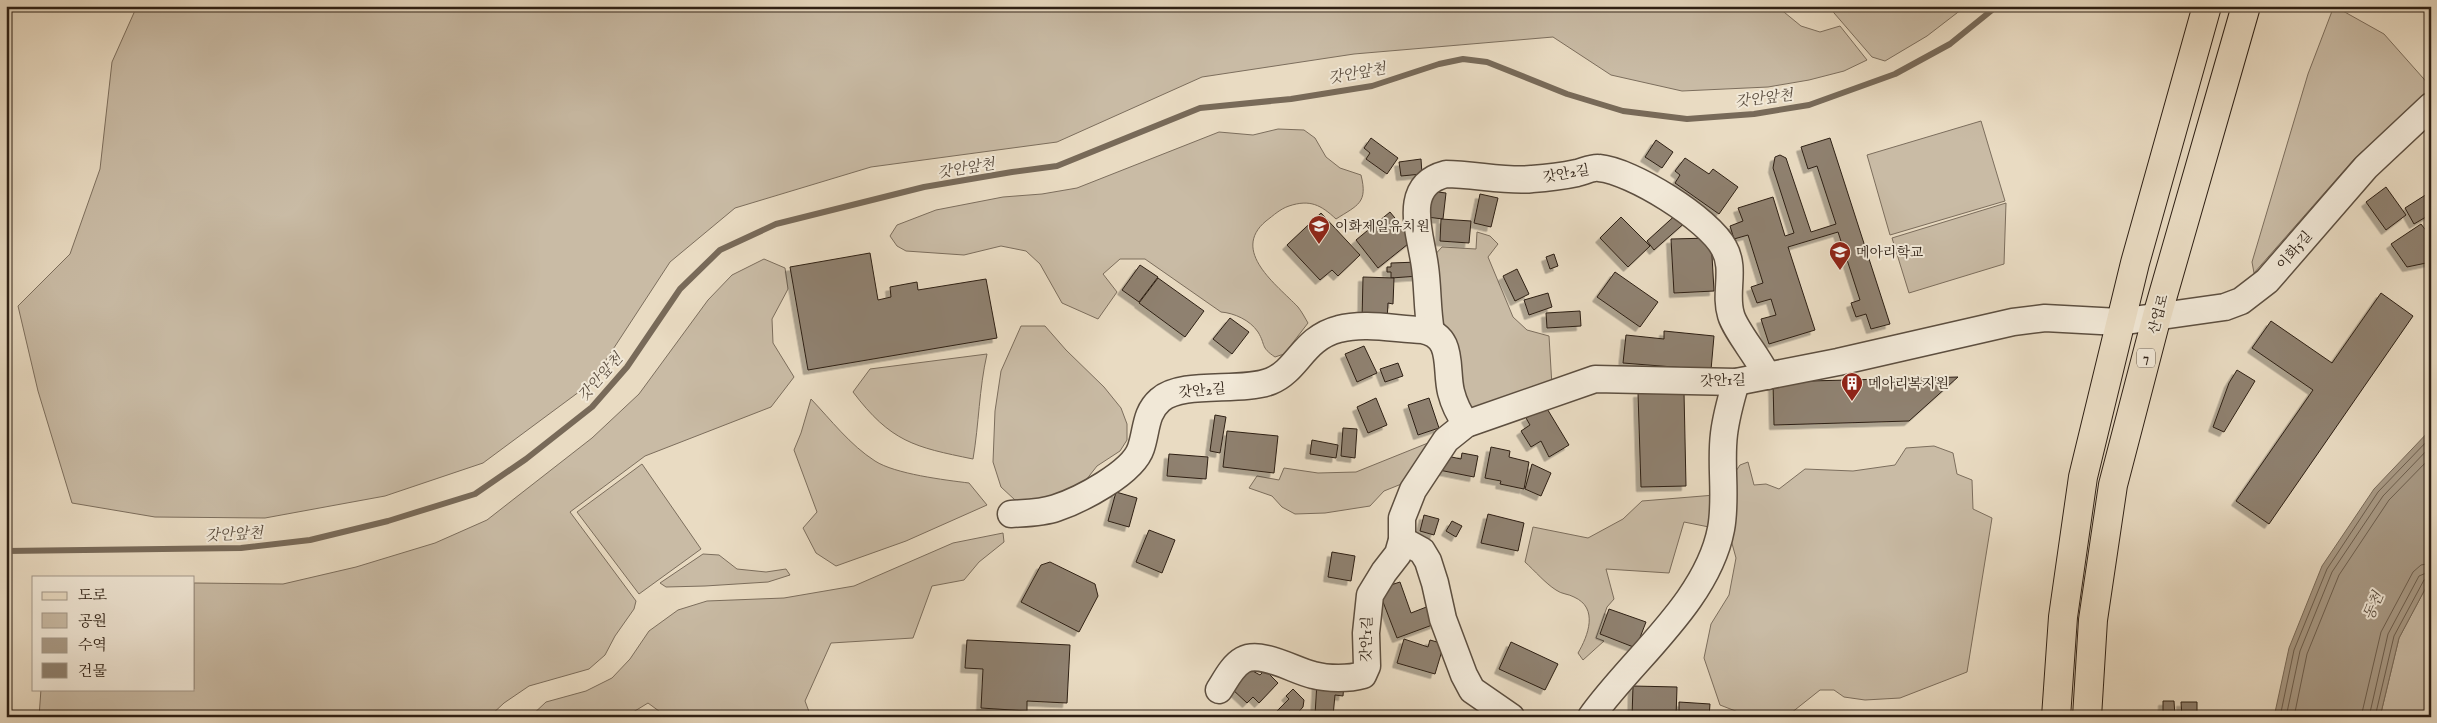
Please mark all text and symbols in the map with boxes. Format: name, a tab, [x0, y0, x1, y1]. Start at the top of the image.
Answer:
water label: 갓안앞천	[1327, 59, 1389, 88]
water label: 갓안앞천	[1734, 85, 1795, 111]
water label: 갓안앞천	[936, 154, 998, 182]
street label: 갓안2길	[1541, 161, 1591, 187]
school or university icon: 이화제일유치원	[1307, 214, 1331, 245]
place label: 이화제일유치원	[1335, 218, 1430, 236]
street label: 이화5길	[2273, 228, 2317, 274]
school or university icon: 메아리학교	[1828, 240, 1852, 271]
place label: 메아리학교	[1856, 244, 1924, 262]
street label: 산업로	[2145, 292, 2173, 336]
water label: 갓안앞천	[574, 348, 628, 405]
road number: 7	[2137, 348, 2155, 368]
street label: 갓안1길	[1700, 371, 1746, 391]
building icon: 메아리복지원	[1840, 371, 1864, 402]
place label: 메아리복지원	[1868, 375, 1949, 393]
street label: 갓안2길	[1178, 380, 1226, 402]
water label: 갓안앞천	[205, 523, 265, 546]
legend	[32, 576, 195, 690]
text: 도로	[78, 586, 107, 605]
water label: 동천	[2359, 588, 2389, 623]
text: 공원	[78, 612, 107, 631]
street label: 갓안1길	[1358, 616, 1376, 662]
text: 수역	[78, 636, 107, 655]
text: 건물	[78, 662, 107, 681]

